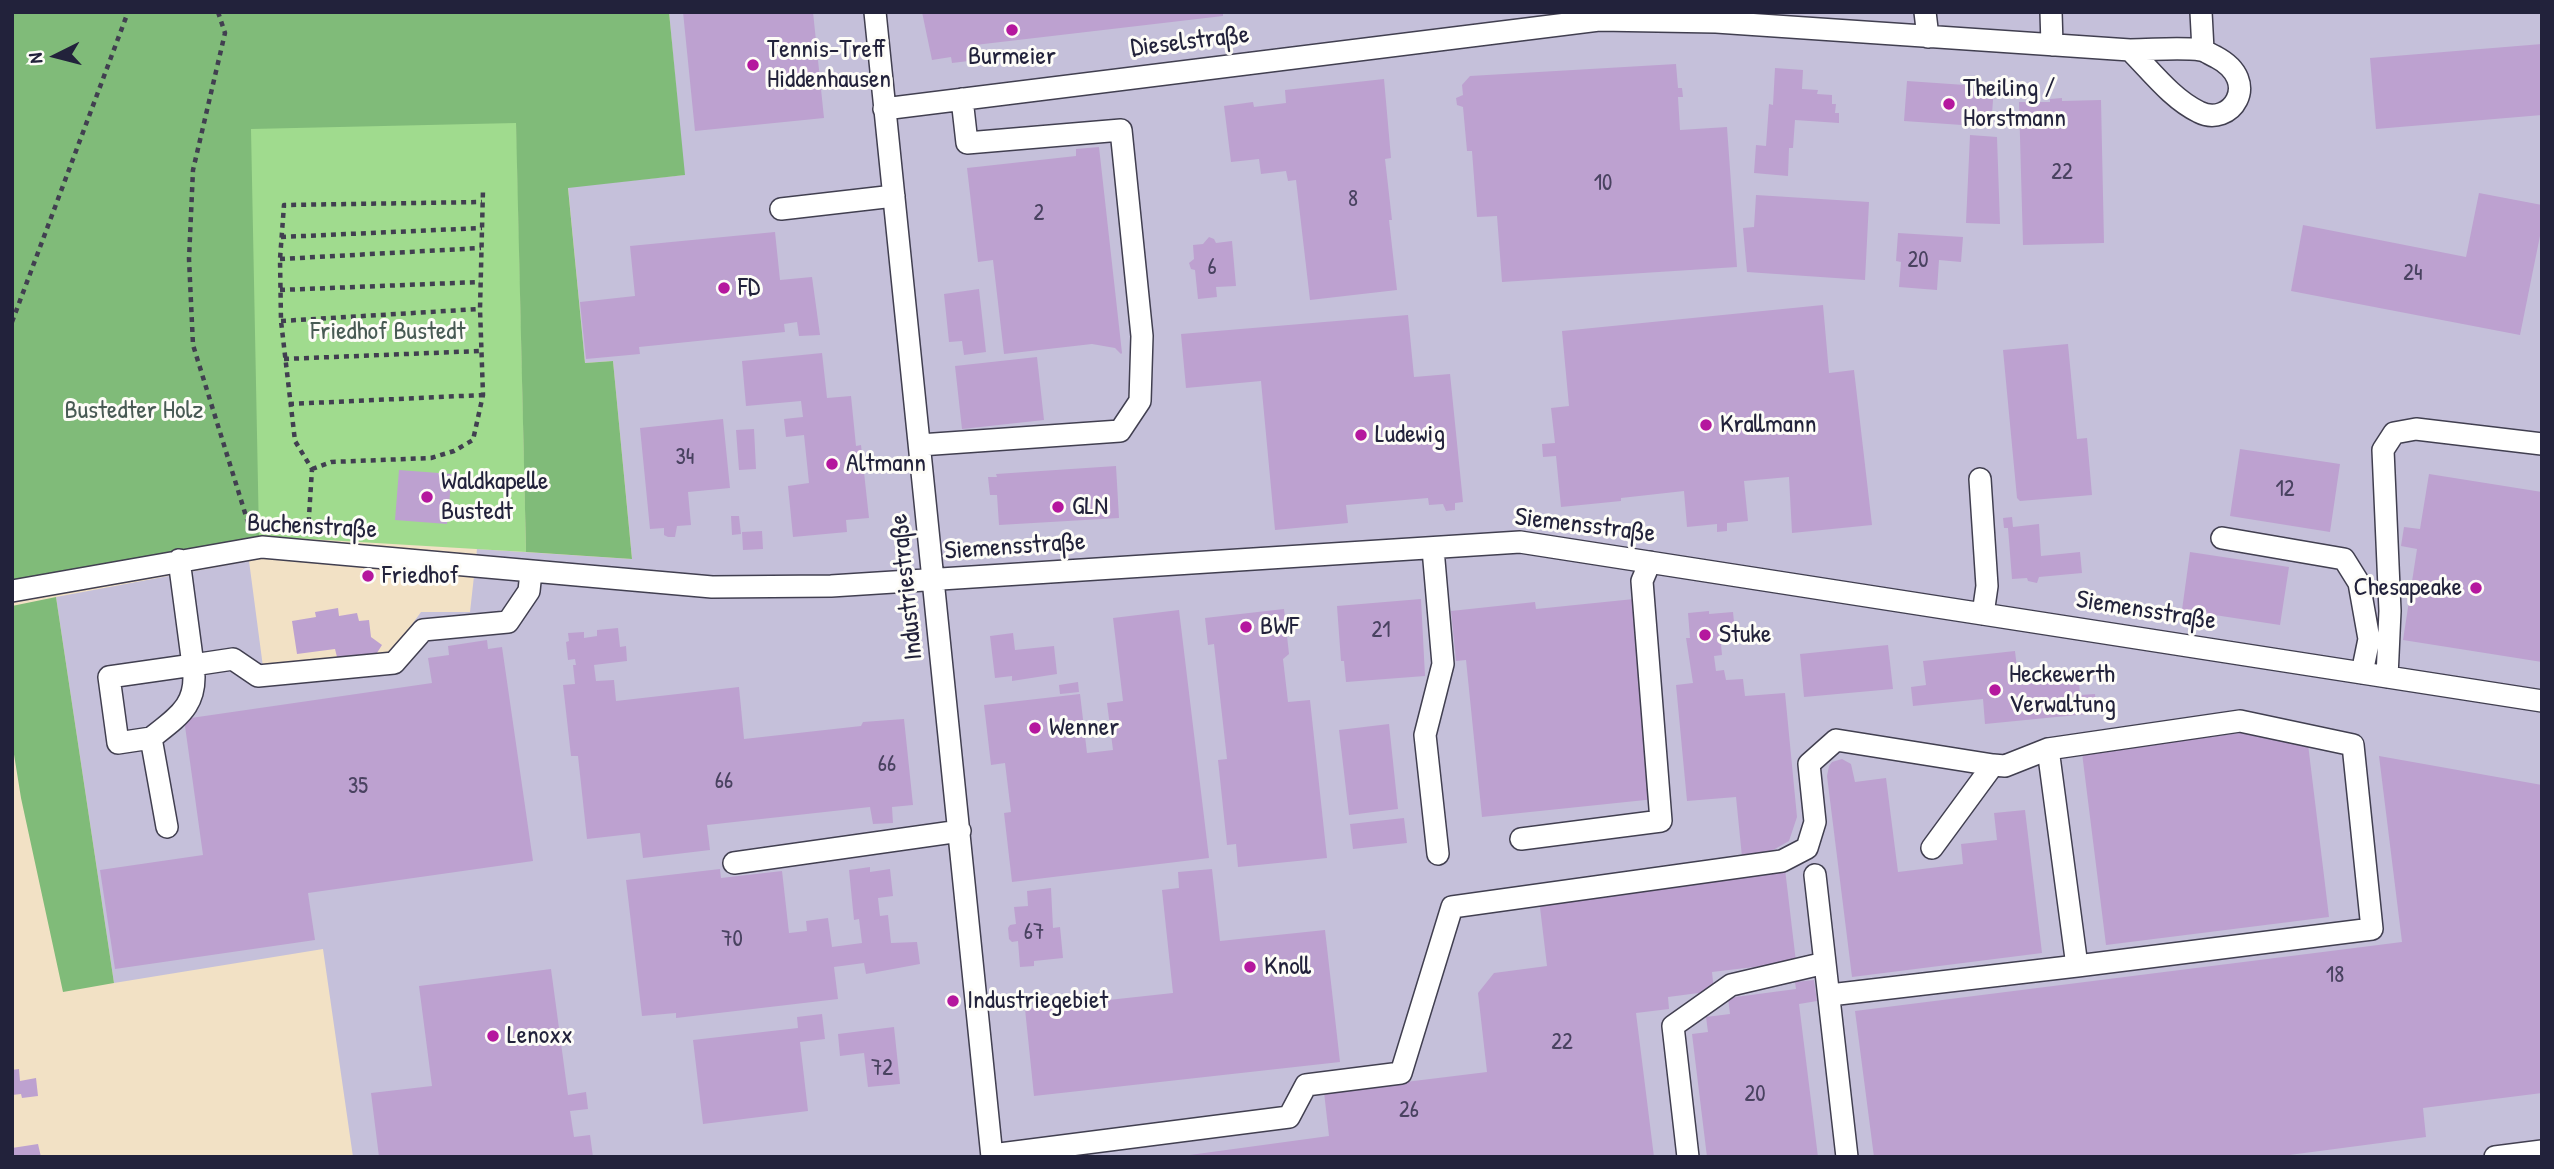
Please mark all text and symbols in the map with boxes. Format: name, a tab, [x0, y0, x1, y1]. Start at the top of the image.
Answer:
street label: Dieselstraße	[1129, 19, 1251, 65]
north arrow	[21, 21, 91, 91]
marker: Burmeier	[1004, 22, 1020, 38]
place label: Tennis-Treff Hiddenhausen	[767, 34, 891, 96]
place label: Burmeier	[968, 41, 1056, 73]
text: N	[22, 52, 49, 65]
marker: Tennis-Treff Hiddenhausen	[745, 57, 761, 73]
place label: Theiling / Horstmann	[1963, 73, 2066, 134]
marker: Theiling / Horstmann	[1941, 96, 1957, 112]
house number: 22	[2051, 159, 2073, 187]
house number: 10	[1594, 170, 1612, 198]
house number: 8	[1348, 186, 1358, 214]
house number: 2	[1034, 200, 1044, 228]
house number: 20	[1907, 247, 1929, 275]
house number: 6	[1207, 254, 1217, 282]
house number: 24	[2403, 260, 2423, 288]
place label: FD	[738, 272, 760, 304]
marker: FD	[716, 280, 732, 296]
park label: Friedhof Bustedt	[311, 316, 465, 348]
park label: Bustedter Holz	[65, 395, 203, 427]
place label: Krallmann	[1720, 409, 1816, 441]
marker: Krallmann	[1698, 417, 1714, 433]
place label: Ludewig	[1375, 419, 1445, 451]
marker: Ludewig	[1353, 427, 1369, 443]
house number: 34	[676, 444, 694, 472]
place label: Altmann	[846, 448, 926, 480]
marker: Altmann	[824, 456, 840, 472]
place label: Waldkapelle Bustedt	[441, 466, 548, 528]
house number: 12	[2275, 476, 2295, 504]
marker: Waldkapelle Bustedt	[419, 489, 435, 505]
place label: GLN	[1072, 491, 1108, 523]
marker: GLN	[1050, 499, 1066, 515]
street label: Siemensstraße	[1513, 502, 1657, 550]
street label: Buchenstraße	[246, 508, 378, 546]
street label: Industriestraße	[884, 512, 930, 662]
street label: Siemensstraße	[944, 527, 1086, 567]
place label: Friedhof	[382, 560, 459, 592]
marker: Friedhof	[360, 568, 376, 584]
place label: Chesapeake	[2353, 572, 2462, 604]
marker: Chesapeake	[2468, 580, 2484, 596]
street label: Siemensstraße	[2074, 585, 2218, 637]
place label: BWF	[1260, 611, 1299, 643]
house number: 21	[1371, 617, 1391, 645]
marker: BWF	[1238, 619, 1254, 635]
place label: Stuke	[1719, 619, 1771, 651]
marker: Stuke	[1697, 627, 1713, 643]
place label: Heckewerth Verwaltung	[2009, 659, 2116, 720]
marker: Heckewerth Verwaltung	[1987, 682, 2003, 698]
place label: Wenner	[1049, 712, 1119, 744]
marker: Wenner	[1027, 720, 1043, 736]
house number: 66	[878, 751, 896, 779]
house number: 66	[715, 768, 733, 796]
house number: 35	[348, 773, 368, 801]
house number: 67	[1024, 919, 1044, 947]
house number: 70	[721, 926, 743, 954]
place label: Knoll	[1264, 951, 1311, 983]
marker: Knoll	[1242, 959, 1258, 975]
house number: 18	[2326, 962, 2344, 990]
place label: Industriegebiet	[967, 985, 1108, 1017]
marker: Industriegebiet	[945, 993, 961, 1009]
place label: Lenoxx	[507, 1020, 573, 1052]
marker: Lenoxx	[485, 1028, 501, 1044]
house number: 22	[1551, 1029, 1573, 1057]
house number: 72	[871, 1055, 893, 1083]
house number: 20	[1744, 1081, 1766, 1109]
house number: 26	[1399, 1097, 1419, 1125]

